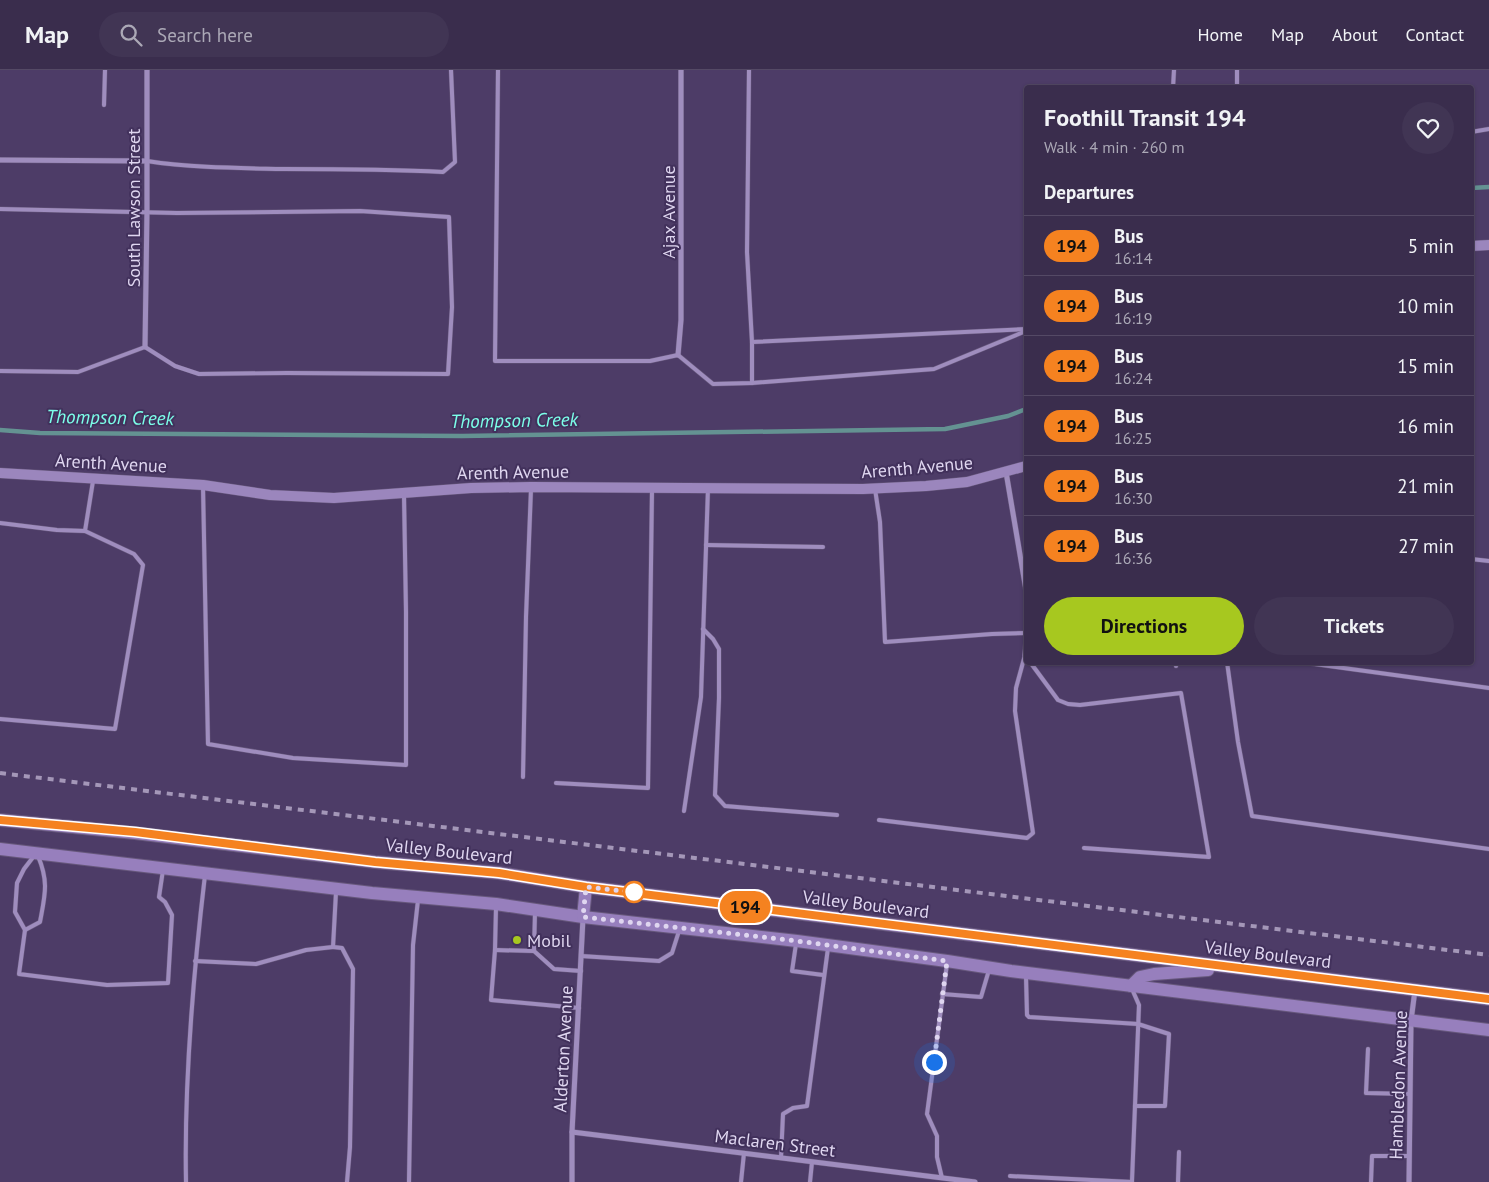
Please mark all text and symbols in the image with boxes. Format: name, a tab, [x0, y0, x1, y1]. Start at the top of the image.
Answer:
search box	[99, 12, 449, 57]
text: Map	[25, 19, 69, 50]
icon: search	[117, 21, 145, 49]
text: Search here	[157, 23, 253, 47]
text: Home	[1197, 23, 1243, 46]
text: Map	[1271, 23, 1304, 46]
text: About	[1332, 23, 1378, 46]
text: Contact	[1406, 23, 1464, 46]
text: Foothill Transit 194	[1044, 102, 1246, 133]
button: heart	[1402, 102, 1454, 154]
street label: South Lawson Street	[122, 129, 145, 287]
text: Walk · 4 min · 260 m	[1044, 137, 1184, 157]
street label: Ajax Avenue	[657, 165, 680, 259]
text: Departures	[1044, 180, 1134, 204]
text: Bus	[1114, 224, 1143, 248]
text: 194	[1056, 234, 1087, 257]
text: 5 min	[1408, 234, 1454, 258]
text: 16:14	[1114, 248, 1152, 268]
text: Bus	[1114, 284, 1143, 308]
text: 194	[1056, 294, 1087, 317]
text: 10 min	[1397, 294, 1454, 318]
text: 16:19	[1114, 308, 1152, 328]
text: Bus	[1114, 344, 1143, 368]
text: 194	[1056, 354, 1087, 377]
text: 15 min	[1397, 354, 1454, 378]
text: 16:24	[1114, 368, 1152, 388]
water label: Thompson Creek	[46, 404, 176, 430]
text: Bus	[1114, 404, 1143, 428]
water label: Thompson Creek	[450, 407, 580, 433]
text: 194	[1056, 414, 1087, 437]
text: 16 min	[1397, 414, 1454, 438]
text: 16:25	[1114, 428, 1152, 448]
street label: Arenth Avenue	[54, 449, 168, 477]
street label: Arenth Avenue	[860, 451, 974, 483]
street label: Arenth Avenue	[457, 460, 569, 484]
text: Bus	[1114, 464, 1143, 488]
text: 194	[1056, 474, 1087, 497]
text: 21 min	[1397, 474, 1454, 498]
text: 16:30	[1114, 488, 1152, 508]
text: Bus	[1114, 524, 1143, 548]
text: 194	[1056, 534, 1087, 557]
text: 27 min	[1398, 534, 1454, 558]
text: 16:36	[1114, 548, 1152, 568]
button: Directions	[1044, 597, 1244, 655]
button: Tickets	[1254, 597, 1454, 655]
street label: Valley Boulevard	[383, 833, 514, 869]
unlabelled marker	[623, 881, 645, 903]
street label: Valley Boulevard	[800, 885, 931, 923]
line badge: 194	[716, 891, 774, 923]
text: 194	[730, 895, 760, 918]
place label: Mobil	[527, 929, 571, 952]
marker: Mobil	[511, 934, 523, 946]
street label: Valley Boulevard	[1202, 935, 1333, 973]
street label: Alderton Avenue	[548, 985, 578, 1113]
street label: Hambledon Avenue	[1384, 1010, 1412, 1160]
your location	[922, 1050, 947, 1075]
street label: Maclaren Street	[713, 1124, 837, 1162]

